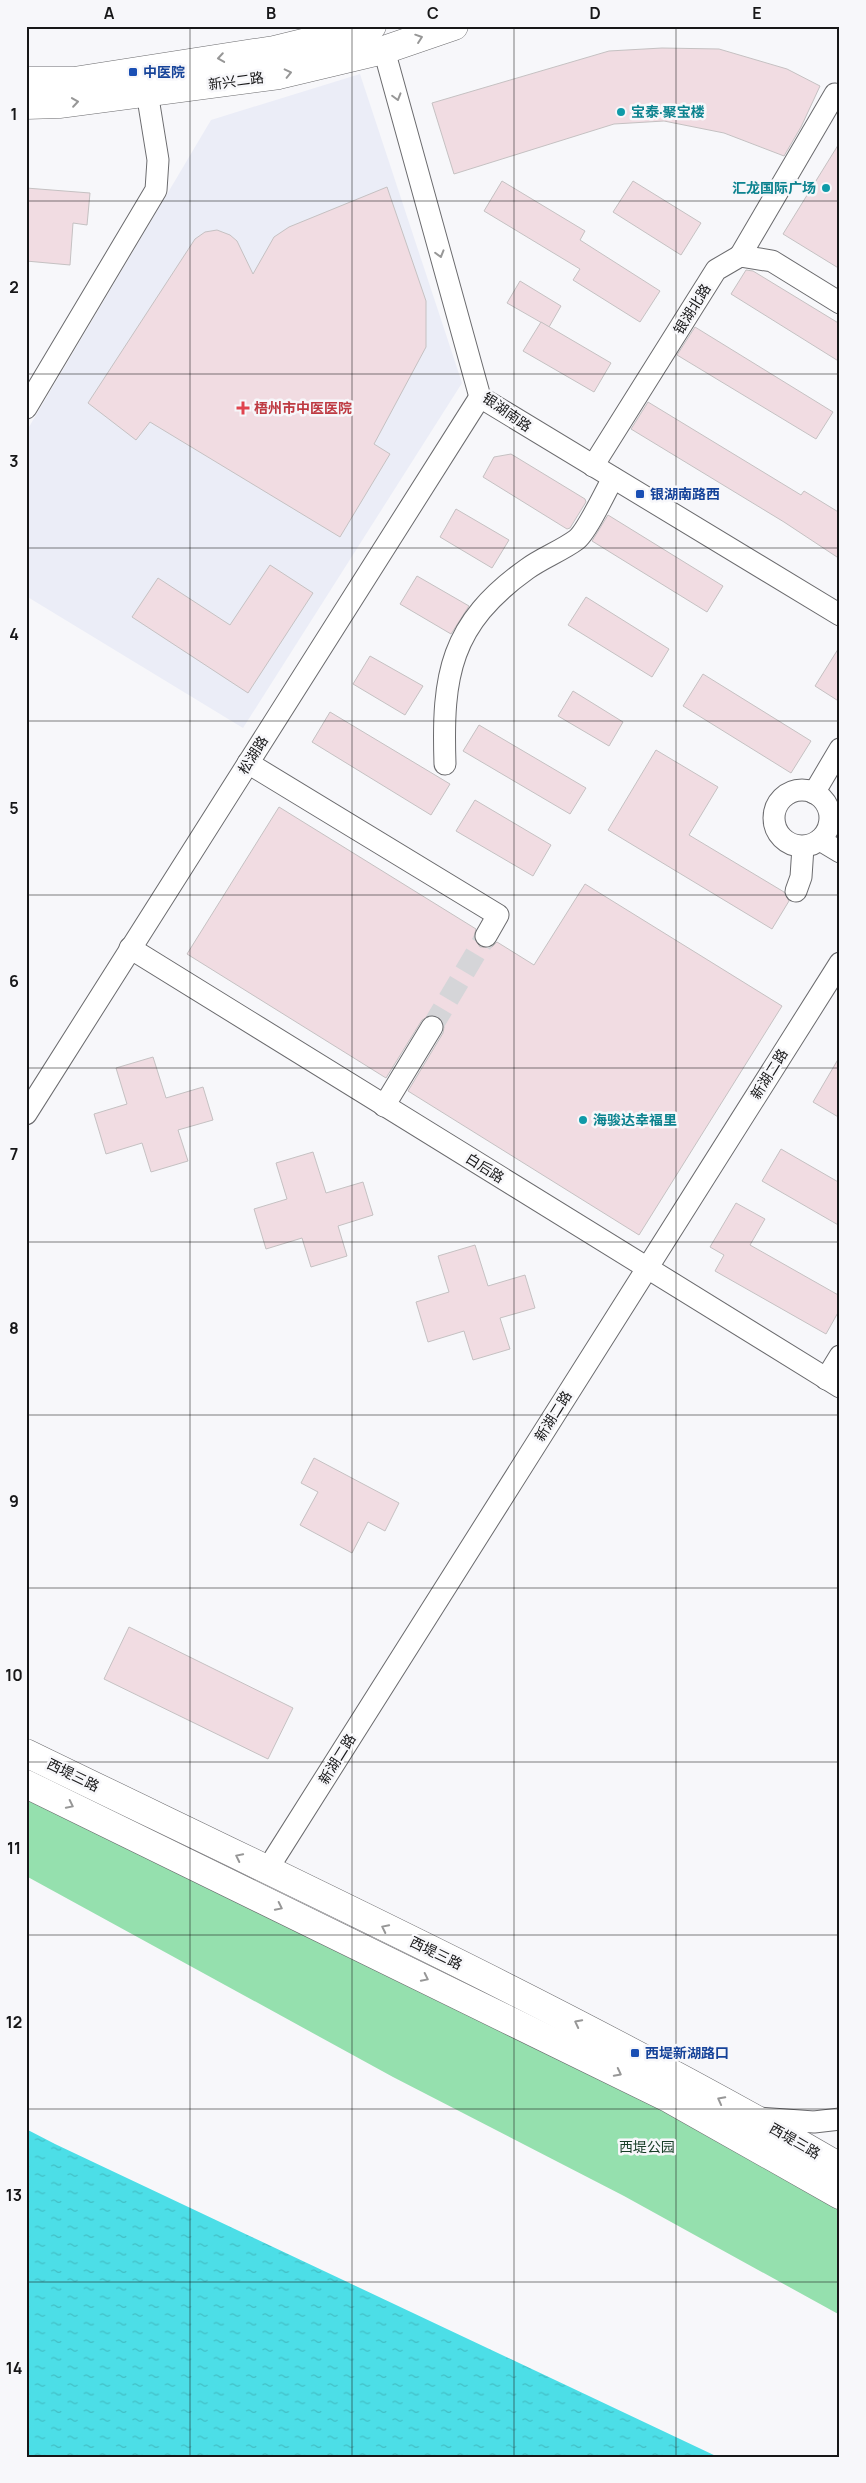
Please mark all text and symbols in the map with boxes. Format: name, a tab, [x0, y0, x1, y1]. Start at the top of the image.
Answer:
text: A	[104, 2, 115, 24]
text: B	[266, 2, 276, 24]
text: C	[427, 2, 439, 24]
text: D	[589, 2, 601, 24]
text: E	[752, 2, 762, 24]
one-way arrow	[414, 34, 422, 44]
one-way arrow	[217, 53, 226, 63]
place label: 中医院	[143, 62, 185, 81]
marker: 中医院	[127, 66, 139, 78]
street label: 新兴二路	[207, 67, 265, 94]
one-way arrow	[283, 68, 292, 79]
one-way arrow	[391, 93, 401, 101]
one-way arrow	[71, 97, 79, 108]
place label: 宝泰·聚宝楼	[631, 102, 705, 121]
text: 1	[10, 103, 18, 125]
marker: 宝泰·聚宝楼	[615, 106, 627, 118]
place label: 汇龙国际广场	[732, 178, 816, 197]
marker: 汇龙国际广场	[820, 182, 832, 194]
one-way arrow	[435, 249, 445, 257]
text: 2	[9, 276, 19, 298]
street label: 银湖北路	[669, 280, 714, 338]
street label: 银湖南路	[479, 388, 536, 435]
place label: 梧州市中医医院	[254, 398, 352, 417]
marker: 梧州市中医医院	[236, 401, 250, 415]
text: 3	[9, 450, 19, 472]
place label: 银湖南路西	[650, 484, 720, 503]
marker: 银湖南路西	[634, 488, 646, 500]
text: 4	[9, 623, 19, 645]
street label: 松湖路	[233, 732, 272, 778]
text: 5	[9, 797, 19, 819]
text: 6	[9, 970, 19, 992]
street label: 新湖二路	[746, 1045, 791, 1103]
place label: 海骏达幸福里	[593, 1110, 677, 1129]
marker: 海骏达幸福里	[577, 1114, 589, 1126]
text: 7	[10, 1143, 18, 1165]
street label: 白后路	[462, 1148, 508, 1187]
text: 8	[9, 1317, 19, 1339]
street label: 新湖二路	[530, 1387, 575, 1445]
text: 9	[9, 1490, 19, 1512]
text: 10	[5, 1664, 23, 1686]
street label: 新湖二路	[314, 1730, 359, 1788]
street label: 西堤三路	[44, 1754, 103, 1795]
one-way arrow	[65, 1799, 74, 1810]
text: 11	[7, 1837, 21, 1859]
one-way arrow	[235, 1853, 244, 1863]
one-way arrow	[274, 1901, 283, 1911]
one-way arrow	[381, 1924, 390, 1934]
street label: 西堤三路	[407, 1932, 466, 1973]
one-way arrow	[420, 1972, 429, 1982]
text: 12	[6, 2011, 22, 2033]
one-way arrow	[574, 2019, 583, 2029]
place label: 西堤新湖路口	[645, 2043, 729, 2062]
marker: 西堤新湖路口	[629, 2047, 641, 2059]
one-way arrow	[613, 2067, 622, 2077]
one-way arrow	[717, 2096, 726, 2106]
street label: 西堤三路	[766, 2118, 824, 2163]
park label: 西堤公园	[619, 2137, 675, 2156]
text: 13	[6, 2184, 22, 2206]
text: 14	[6, 2357, 22, 2379]

